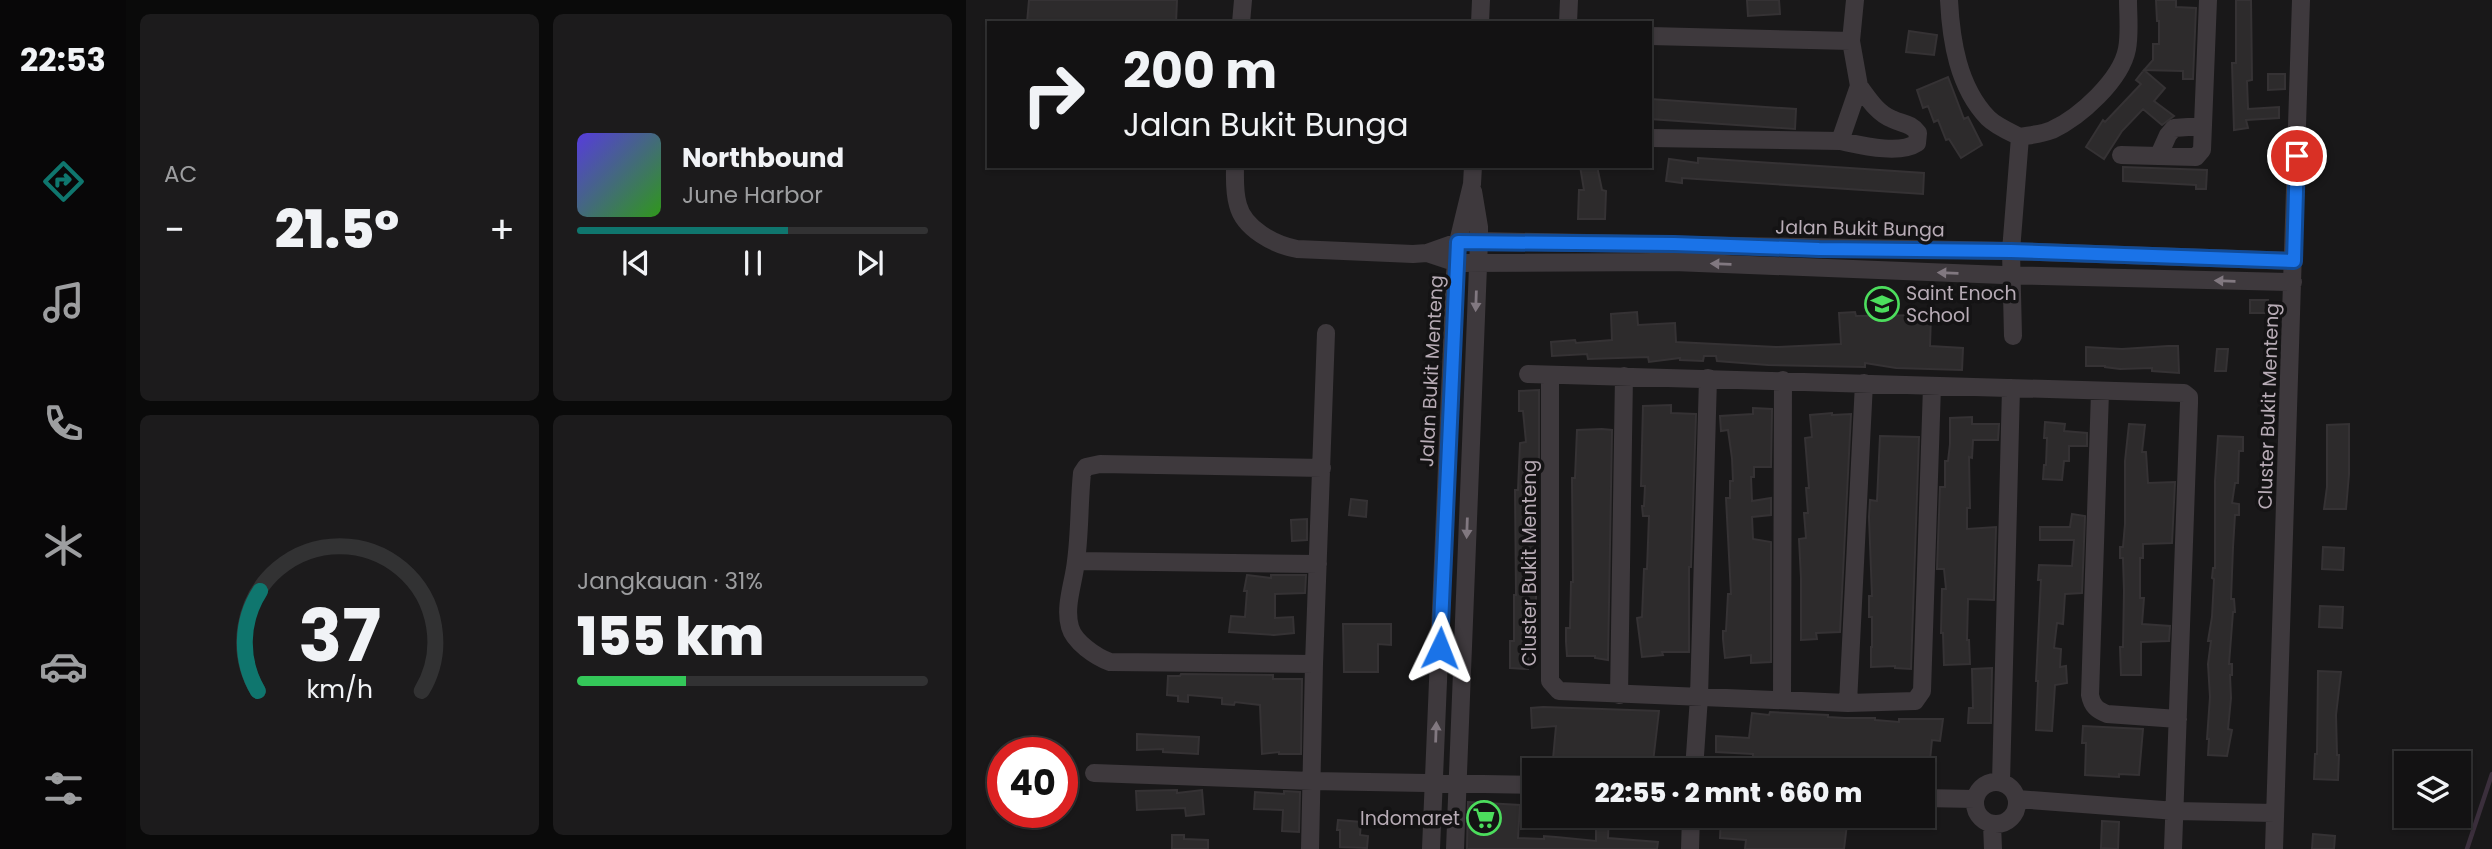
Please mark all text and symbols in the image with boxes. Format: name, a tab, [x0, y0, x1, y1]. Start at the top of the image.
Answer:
text: 22:53	[20, 37, 106, 82]
text: 200 m	[1123, 37, 1277, 105]
icon: right	[1008, 49, 1099, 140]
text: Jalan Bukit Bunga	[1123, 102, 1409, 147]
pin	[2267, 126, 2327, 186]
icon: arrive	[2278, 137, 2316, 175]
text: Northbound	[682, 140, 844, 176]
icon: directions	[39, 157, 88, 206]
text: AC	[164, 158, 197, 190]
text: June Harbor	[682, 179, 823, 211]
text: 21.5°	[275, 193, 399, 266]
text: −	[164, 203, 185, 256]
text: +	[489, 203, 515, 256]
street label: Jalan Bukit Bunga	[1775, 214, 1945, 243]
icon: previous	[617, 244, 655, 282]
icon: pause	[734, 244, 772, 282]
icon: next	[851, 244, 889, 282]
one-way arrow	[1710, 258, 1732, 270]
one-way arrow	[1937, 267, 1959, 278]
street label: Jalan Bukit Menteng	[1413, 274, 1450, 468]
one-way arrow	[2213, 275, 2235, 286]
icon: music	[39, 278, 88, 327]
place label: Saint Enoch School	[1906, 280, 2017, 329]
school or university icon: Saint Enoch School	[1863, 285, 1901, 323]
one-way arrow	[1470, 290, 1481, 312]
street label: Cluster Bukit Menteng	[2251, 302, 2286, 510]
icon: phone	[39, 399, 88, 448]
street label: Cluster Bukit Menteng	[1516, 460, 1543, 666]
one-way arrow	[1462, 517, 1473, 539]
icon: climate	[39, 521, 88, 570]
text: Jangkauan · 31%	[577, 565, 763, 597]
text: 37	[298, 585, 381, 686]
text: 155 km	[577, 600, 764, 673]
position arrow	[1403, 611, 1477, 685]
icon: car	[39, 642, 88, 691]
text: km/h	[306, 672, 373, 707]
one-way arrow	[1431, 721, 1442, 743]
speed limit sign: 40	[987, 737, 1078, 828]
map controls	[2394, 751, 2471, 828]
button: layers	[2394, 751, 2471, 828]
icon: filters	[39, 764, 88, 813]
text: 22:55 · 2 mnt · 660 m	[1595, 775, 1862, 811]
supermarket icon: Indomaret	[1465, 799, 1503, 837]
place label: Indomaret	[1360, 805, 1460, 832]

